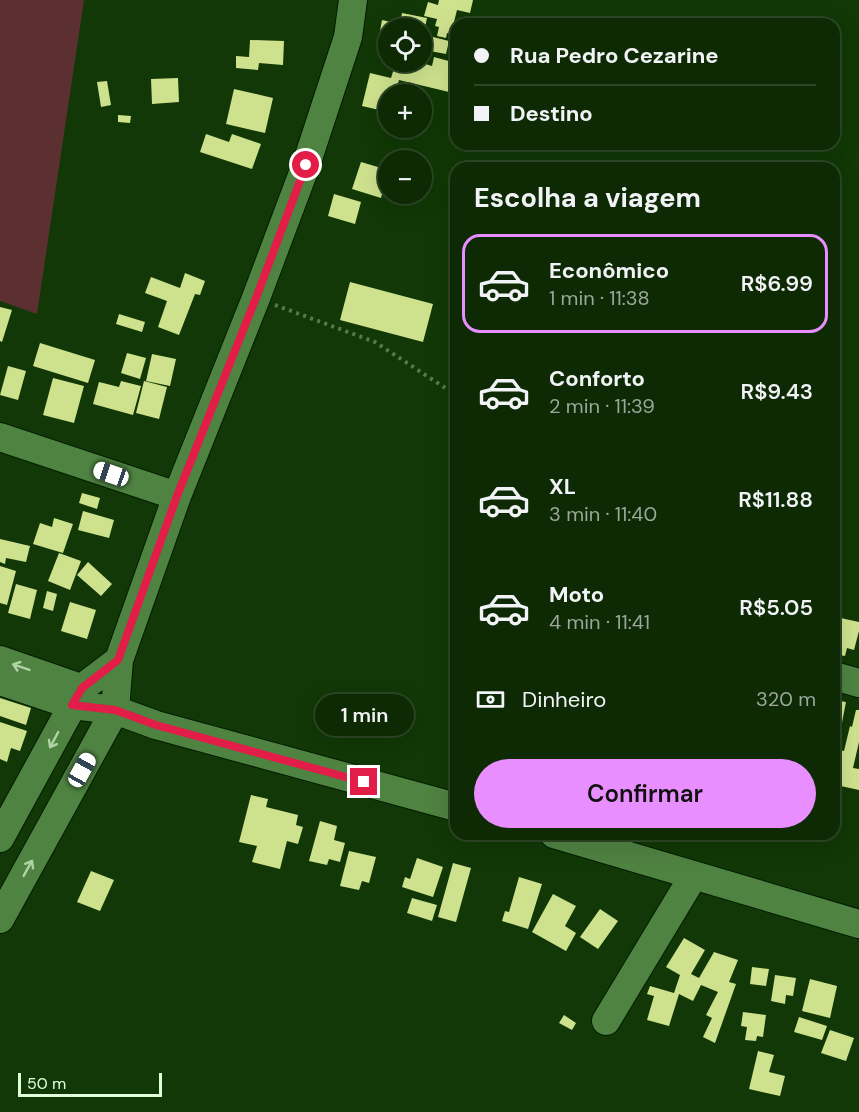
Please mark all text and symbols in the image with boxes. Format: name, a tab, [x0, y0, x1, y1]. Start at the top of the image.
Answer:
map controls	[378, 18, 432, 204]
button: locate	[378, 18, 432, 72]
text: Rua Pedro Cezarine	[510, 41, 719, 70]
button: +	[378, 84, 432, 138]
text: Destino	[510, 99, 593, 128]
button: −	[378, 150, 432, 204]
route start	[292, 151, 319, 178]
text: Escolha a viagem	[474, 180, 701, 215]
text: Econômico	[549, 256, 669, 285]
icon: car	[477, 257, 531, 311]
text: R$6.99	[741, 269, 813, 298]
text: 1 min · 11:38	[549, 285, 650, 311]
text: Conforto	[549, 364, 645, 393]
icon: car	[477, 365, 531, 419]
text: R$9.43	[741, 377, 813, 406]
text: 2 min · 11:39	[549, 393, 655, 419]
car	[91, 460, 131, 488]
text: XL	[549, 472, 576, 501]
icon: car	[477, 473, 531, 527]
text: R$11.88	[738, 485, 813, 514]
text: 3 min · 11:40	[549, 501, 657, 527]
text: Moto	[549, 580, 604, 609]
icon: car	[477, 581, 531, 635]
text: R$5.05	[739, 593, 813, 622]
text: 4 min · 11:41	[549, 609, 650, 635]
one-way arrow	[12, 661, 31, 672]
icon: cash	[474, 683, 507, 716]
text: Dinheiro	[522, 685, 606, 714]
text: 320 m	[756, 686, 816, 712]
callout: 1 min	[314, 695, 413, 737]
text: 1 min	[341, 702, 388, 728]
one-way arrow	[48, 730, 59, 748]
car	[65, 750, 99, 790]
button: Confirmar	[474, 759, 816, 828]
route end	[350, 768, 377, 795]
one-way arrow	[22, 860, 34, 877]
scale bar	[18, 1070, 162, 1098]
text: 50 m	[27, 1073, 66, 1094]

